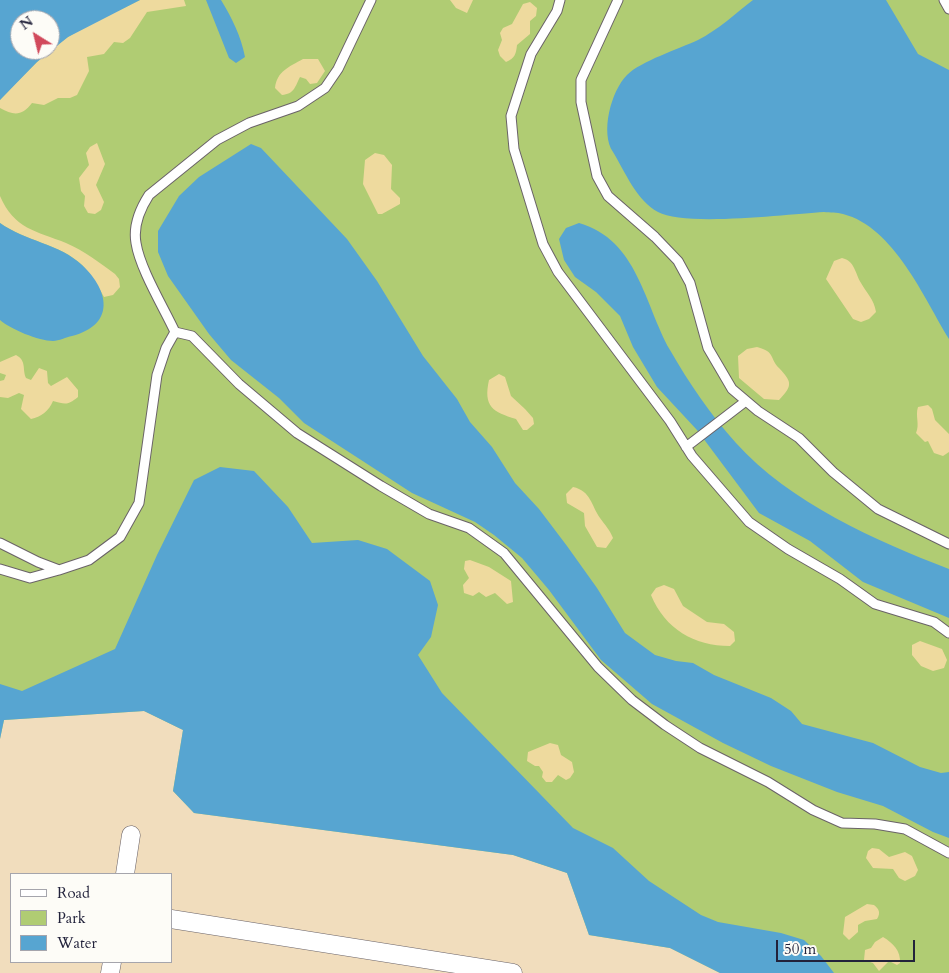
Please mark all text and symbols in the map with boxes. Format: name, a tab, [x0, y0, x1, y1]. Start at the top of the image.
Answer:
north arrow	[10, 10, 60, 60]
text: N	[16, 12, 37, 35]
legend	[10, 873, 172, 963]
text: Road	[57, 883, 90, 903]
text: Park	[57, 908, 86, 928]
scale bar	[779, 930, 918, 962]
text: Water	[57, 933, 97, 953]
text: 50 m	[784, 939, 816, 959]

